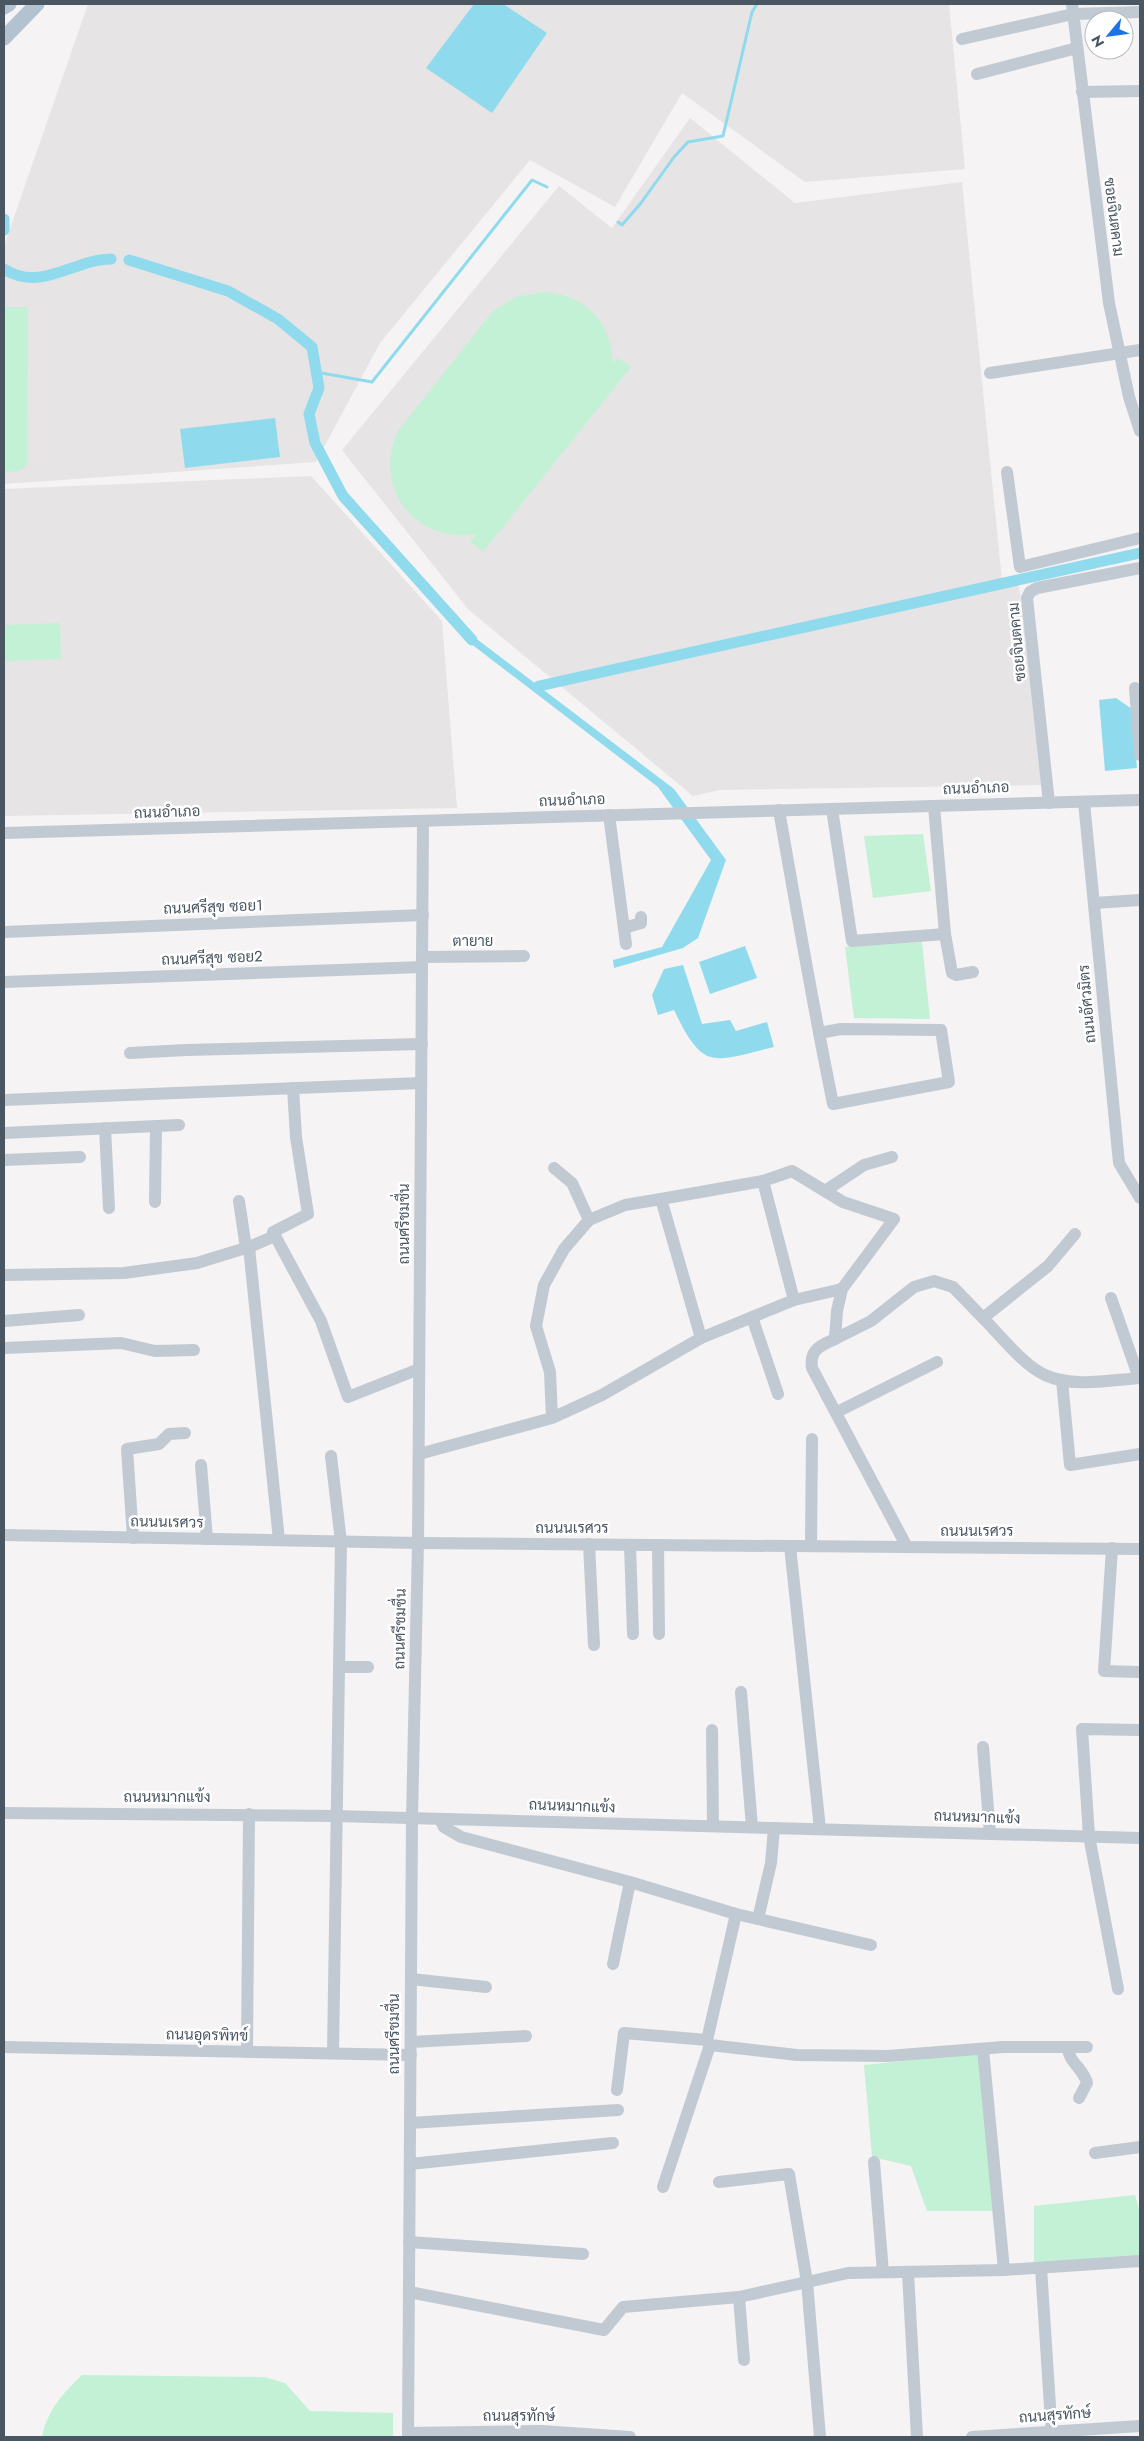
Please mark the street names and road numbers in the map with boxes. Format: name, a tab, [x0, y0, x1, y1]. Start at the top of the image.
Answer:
street label: ซอยจินตคาม	[1098, 176, 1130, 258]
street label: ซอยจินตคาม	[1003, 602, 1031, 682]
street label: ถนนอำเภอ	[942, 776, 1010, 800]
street label: ถนนอำเภอ	[538, 788, 606, 812]
street label: ถนนอำเภอ	[133, 800, 201, 824]
street label: ถนนศรีสุข ซอย1	[163, 894, 263, 920]
street label: ตายาย	[453, 930, 493, 952]
street label: ถนนศรีสุข ซอย2	[161, 945, 263, 971]
street label: ถนนอัศวมิตร	[1073, 964, 1101, 1044]
street label: ถนนศรีชมชื่น	[389, 1183, 415, 1265]
street label: ถนนนเรศวร	[130, 1510, 204, 1534]
street label: ถนนนเรศวร	[535, 1517, 609, 1539]
street label: ถนนนเรศวร	[940, 1520, 1014, 1542]
street label: ถนนศรีชมชื่น	[384, 1588, 412, 1670]
street label: ถนนหมากแข้ง	[124, 1786, 210, 1808]
street label: ถนนหมากแข้ง	[528, 1793, 616, 1819]
street label: ถนนหมากแข้ง	[933, 1804, 1021, 1830]
street label: ถนนศรีชมชื่น	[379, 1993, 405, 2075]
street label: ถนนอุดรพิทข์	[166, 2023, 248, 2047]
street label: ถนนสุรทักษ์	[1018, 2401, 1093, 2428]
street label: ถนนสุรทักษ์	[483, 2405, 556, 2427]

